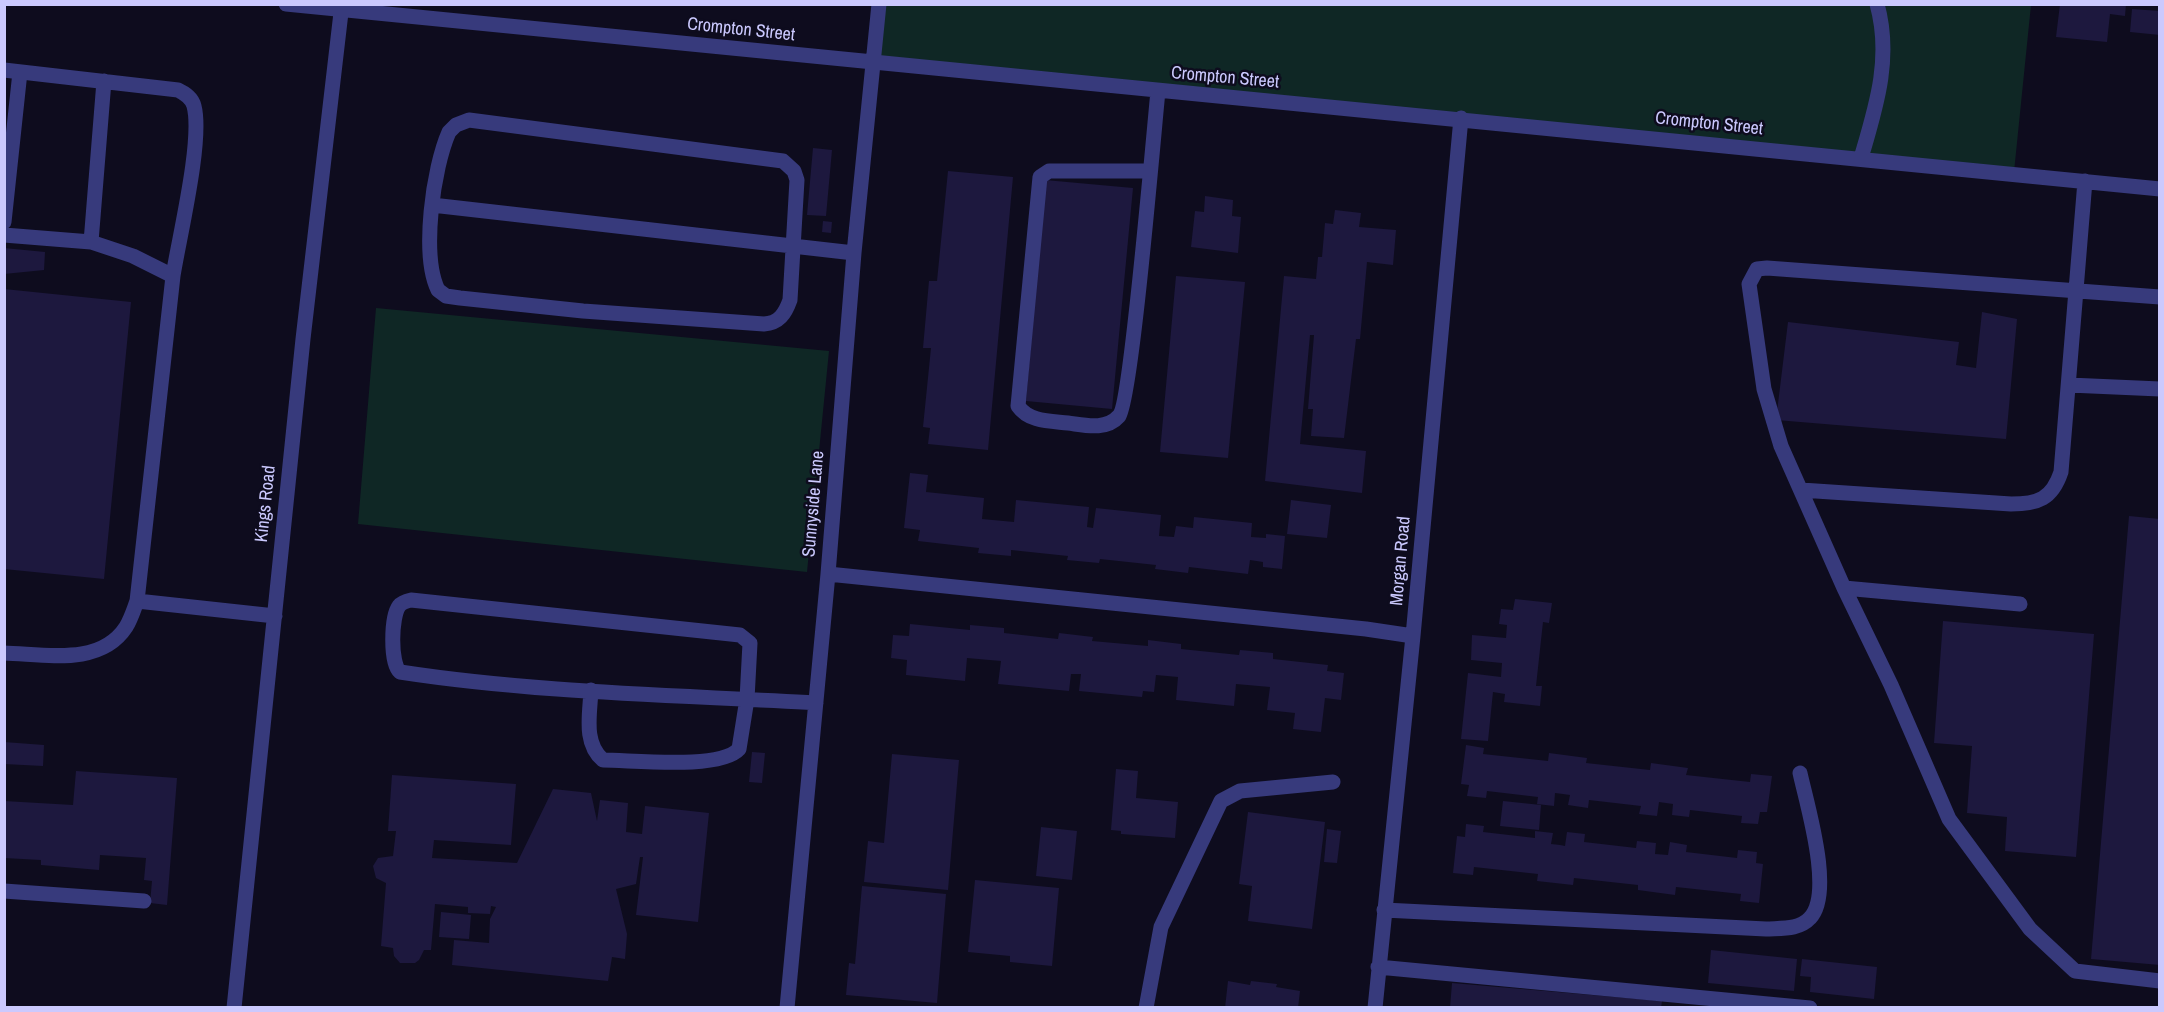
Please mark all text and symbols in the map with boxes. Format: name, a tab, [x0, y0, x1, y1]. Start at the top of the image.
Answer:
street label: Crompton Street	[686, 14, 796, 46]
street label: Crompton Street	[1170, 63, 1280, 93]
street label: Crompton Street	[1654, 108, 1764, 140]
street label: Sunnyside Lane	[799, 450, 829, 558]
street label: Kings Road	[251, 465, 281, 543]
street label: Morgan Road	[1386, 516, 1416, 606]

